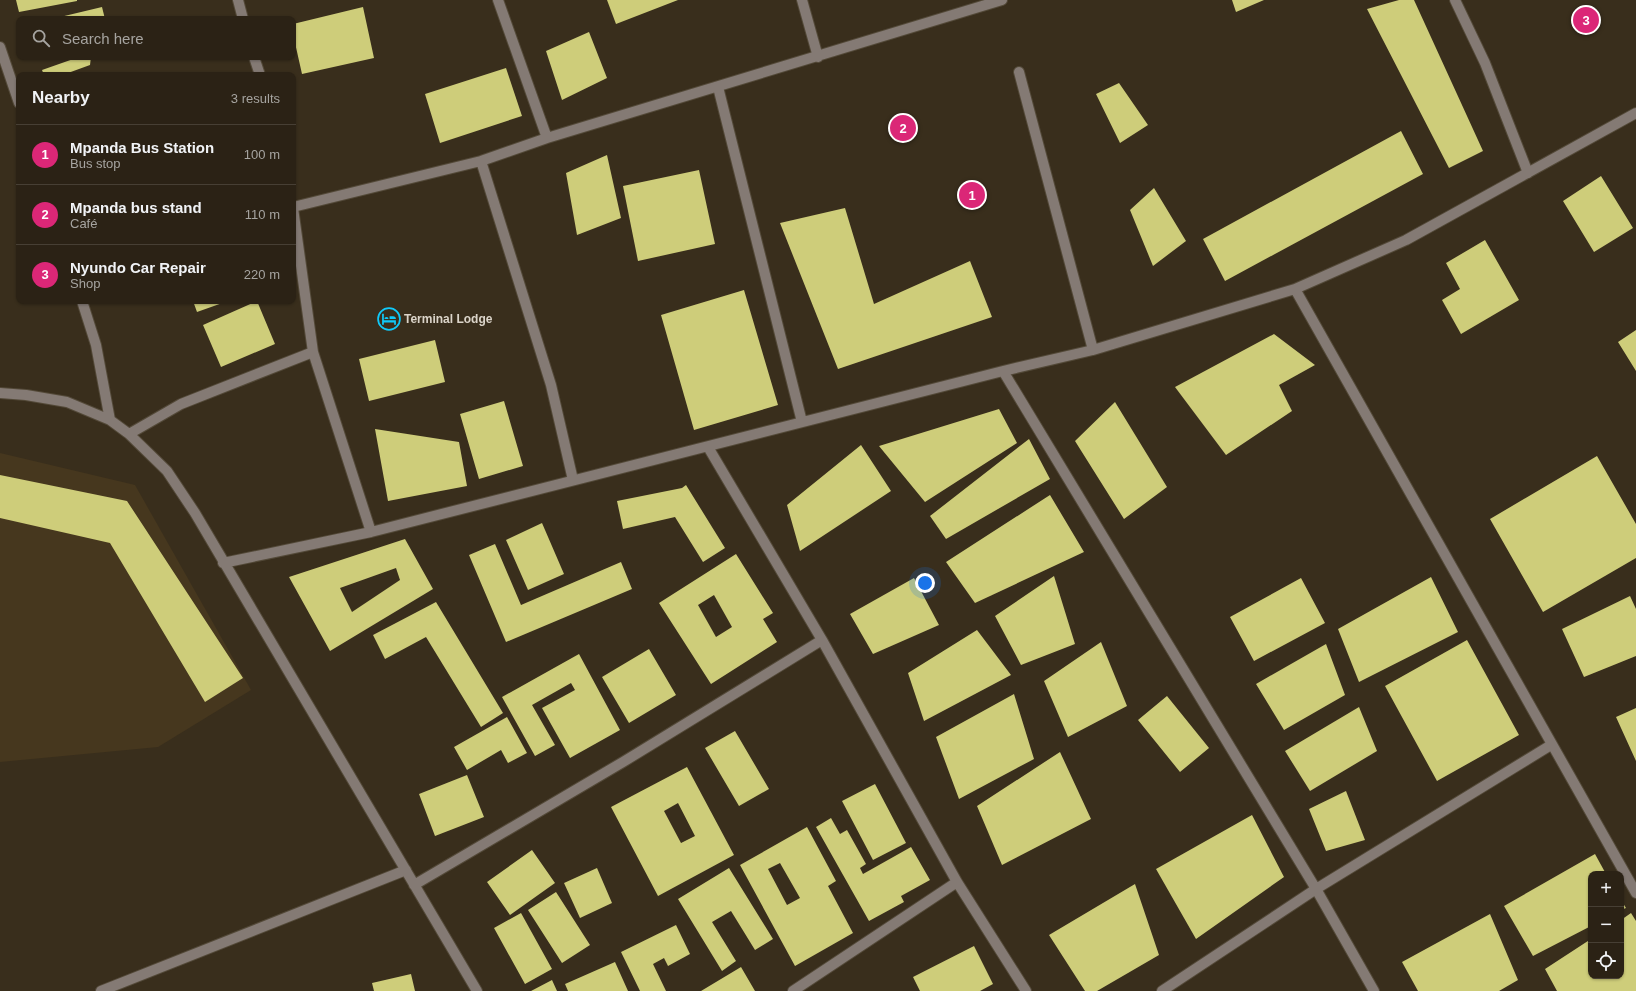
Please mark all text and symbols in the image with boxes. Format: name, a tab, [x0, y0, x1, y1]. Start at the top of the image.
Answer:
pin: 3	[1573, 5, 1599, 35]
search box	[16, 16, 296, 60]
icon: search	[30, 27, 52, 49]
text: Search here	[62, 30, 144, 47]
text: Nearby	[32, 88, 90, 107]
text: 3 results	[231, 91, 280, 106]
pin: 2	[890, 113, 916, 143]
text: Mpanda Bus Station	[70, 139, 214, 156]
text: 1	[41, 147, 49, 162]
text: 100 m	[244, 147, 280, 162]
text: Bus stop	[70, 156, 121, 171]
pin: 1	[959, 180, 985, 210]
text: Mpanda bus stand	[70, 199, 202, 216]
text: 2	[41, 207, 49, 222]
text: 110 m	[245, 207, 280, 222]
text: Café	[70, 216, 97, 231]
text: Nyundo Car Repair	[70, 259, 206, 276]
text: 3	[41, 267, 49, 282]
text: 220 m	[244, 267, 280, 282]
text: Shop	[70, 276, 100, 291]
hotel icon: Terminal Lodge	[376, 306, 402, 332]
place label: Terminal Lodge	[404, 312, 493, 326]
your location	[915, 573, 935, 593]
map controls	[1588, 871, 1624, 979]
button: +	[1588, 871, 1624, 907]
button: −	[1588, 907, 1624, 943]
button: locate	[1588, 943, 1624, 979]

